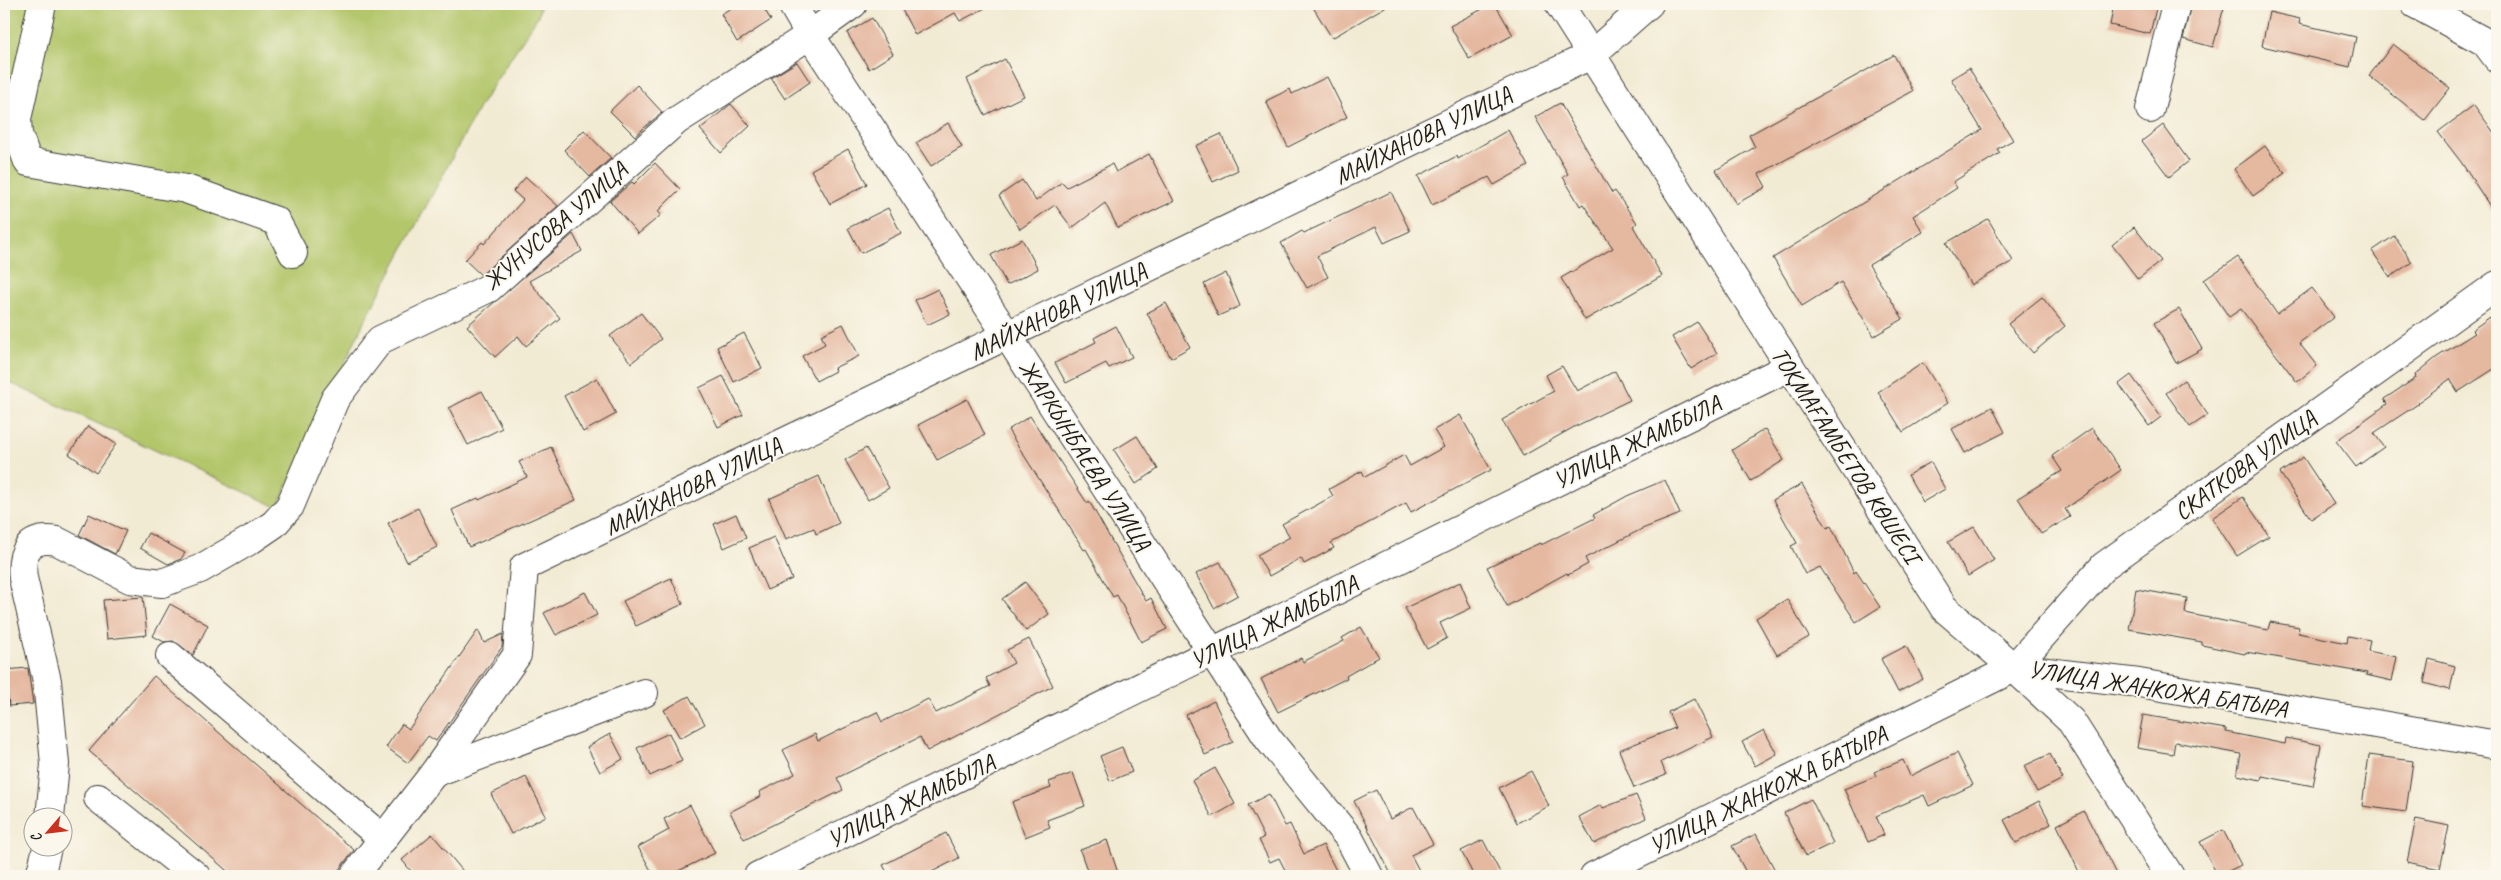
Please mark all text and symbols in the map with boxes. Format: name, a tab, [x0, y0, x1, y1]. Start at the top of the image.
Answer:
street label: МАЙХАНОВА УЛИЦА	[1330, 79, 1517, 191]
street label: ЖУНУСОВА УЛИЦА	[477, 155, 634, 297]
street label: МАЙХАНОВА УЛИЦА	[965, 255, 1152, 367]
street label: ТОҚМАҒАМБЕТОВ КӨШЕСІ	[1765, 341, 1930, 573]
street label: ЖАРКЫНБАЕВА УЛИЦА	[1012, 354, 1158, 557]
street label: УЛИЦА ЖАМБЫЛА	[1548, 388, 1726, 495]
street label: СКАТКОВА УЛИЦА	[2168, 403, 2323, 527]
street label: МАЙХАНОВА УЛИЦА	[600, 430, 787, 542]
street label: УЛИЦА ЖАМБЫЛА	[1185, 568, 1363, 675]
street label: УЛИЦА ЖАНКОЖА БАТЫРА	[2027, 654, 2290, 724]
street label: УЛИЦА ЖАНКОЖА БАТЫРА	[1644, 719, 1893, 861]
street label: УЛИЦА ЖАМБЫЛА	[822, 747, 1000, 854]
north arrow	[22, 808, 72, 858]
text: С	[27, 829, 46, 845]

